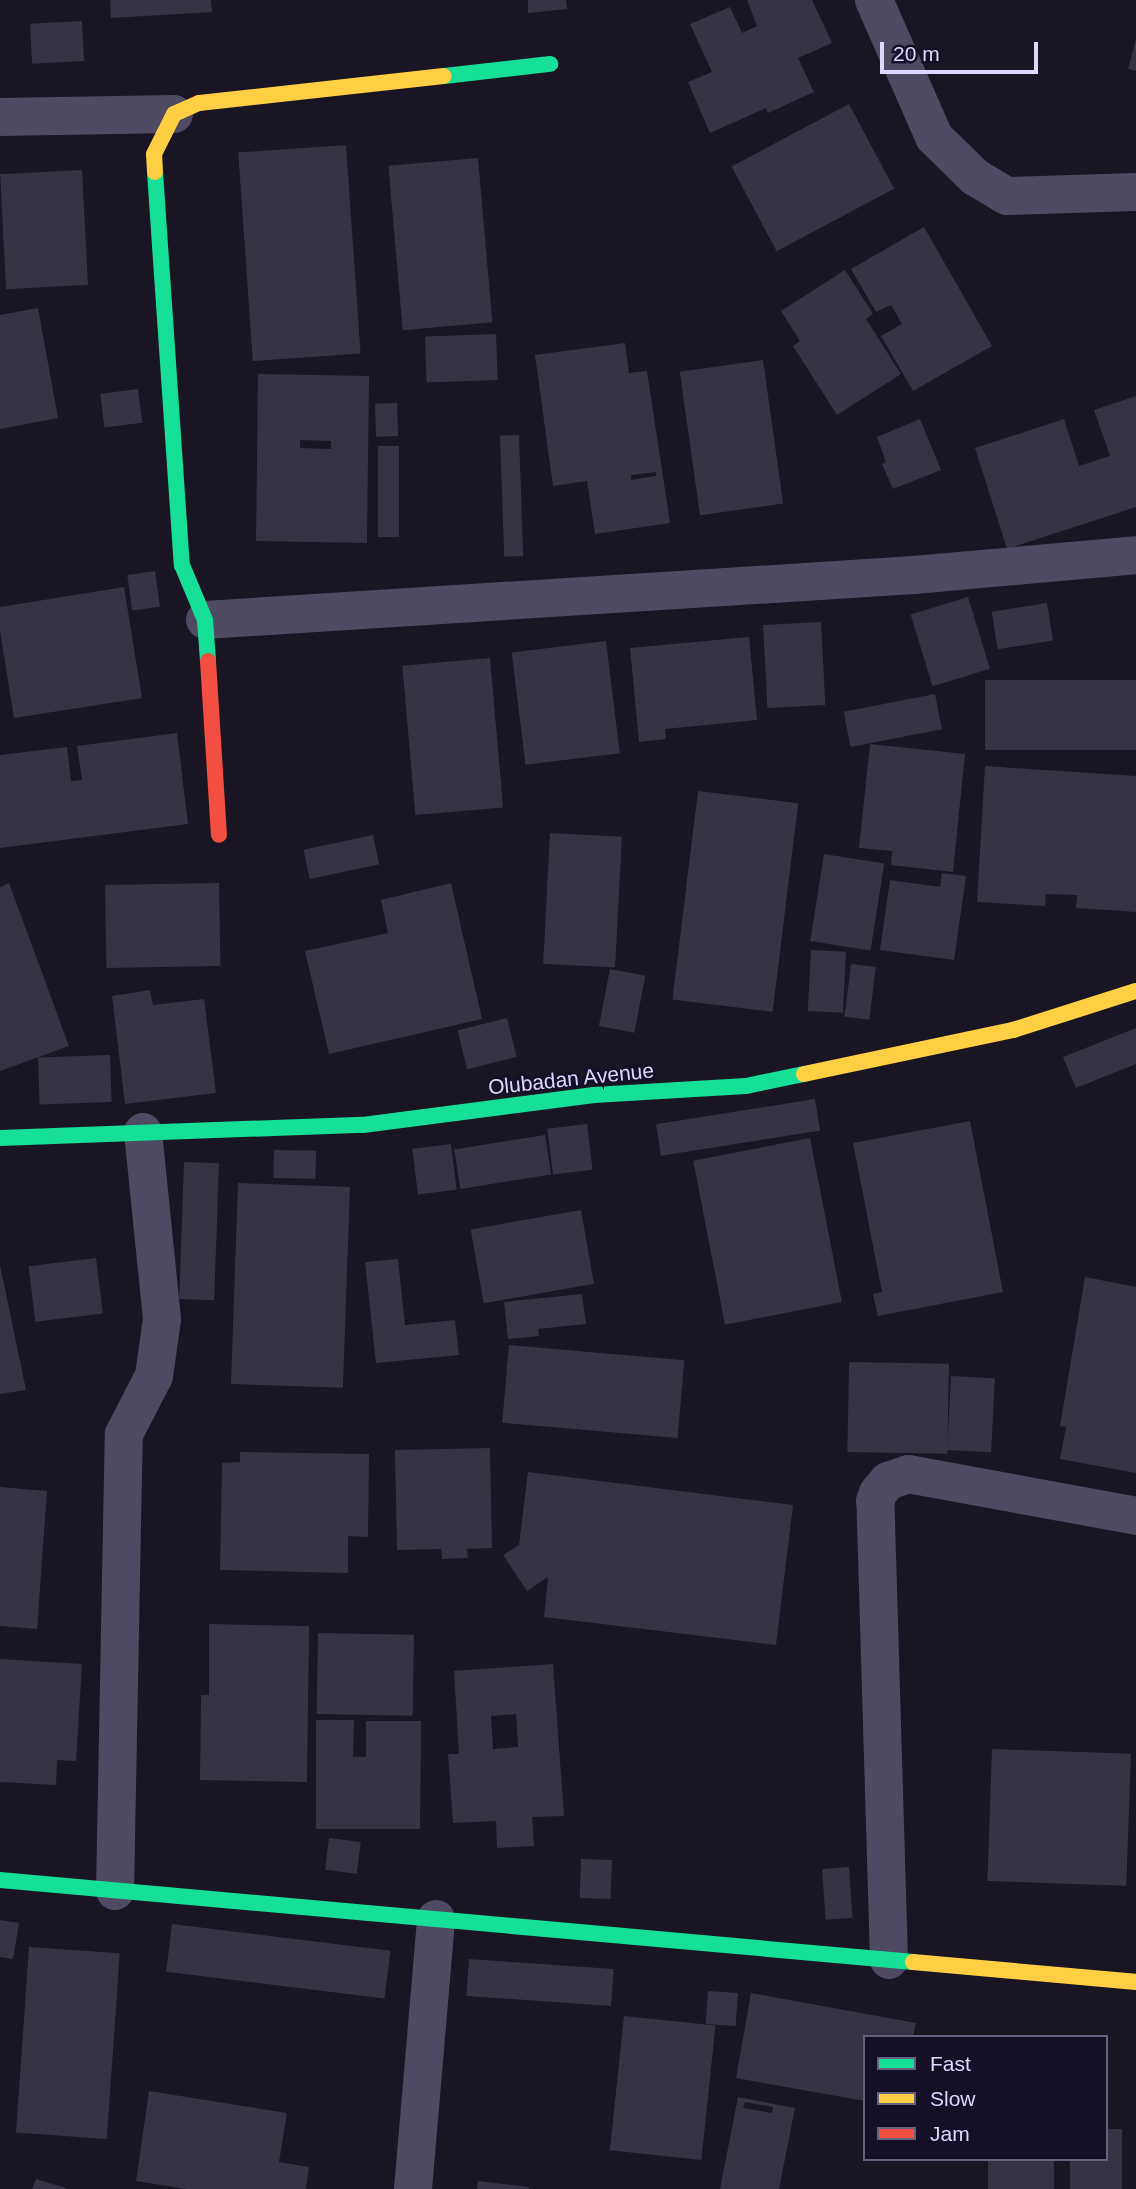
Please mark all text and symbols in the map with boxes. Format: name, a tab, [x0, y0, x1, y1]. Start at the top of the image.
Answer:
scale bar	[884, 28, 1042, 72]
text: 20 m	[893, 42, 940, 65]
street label: Olubadan Avenue	[486, 1058, 656, 1100]
legend	[863, 2035, 1108, 2161]
text: Fast	[930, 2052, 971, 2075]
text: Slow	[930, 2087, 976, 2110]
text: Jam	[930, 2122, 970, 2145]

